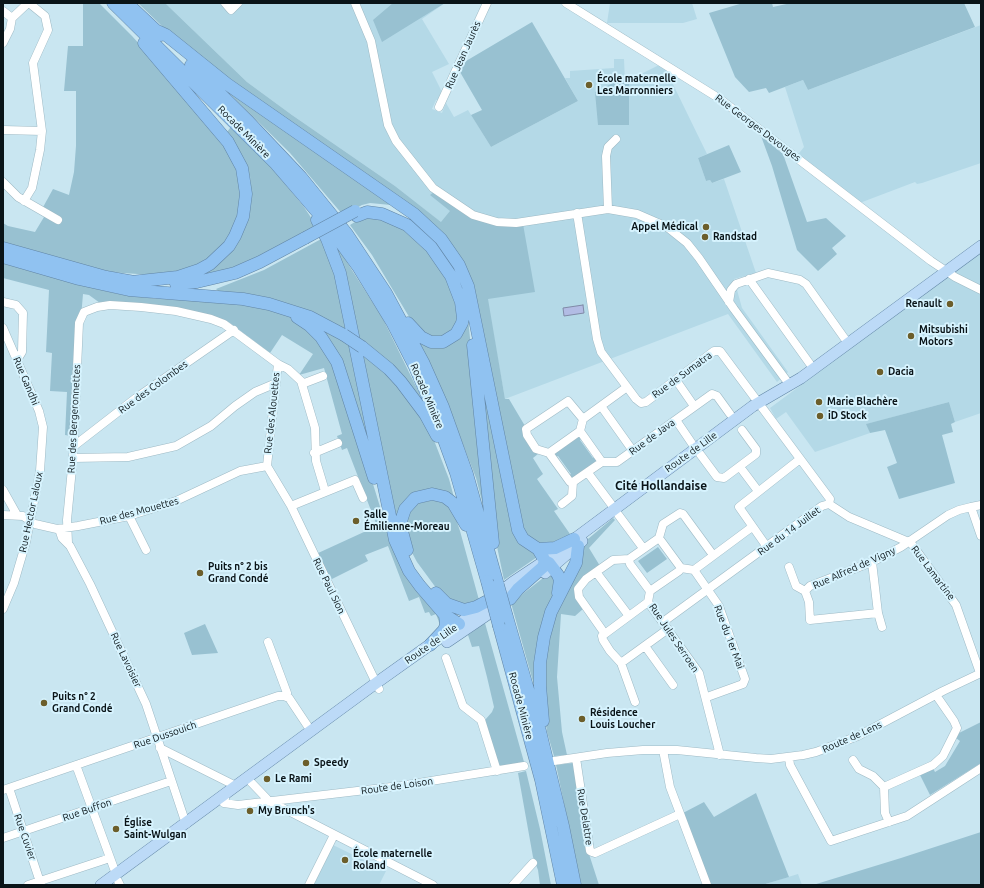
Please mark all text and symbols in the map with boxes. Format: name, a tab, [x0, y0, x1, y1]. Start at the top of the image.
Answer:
street label: Rue Jean Jaurès	[443, 19, 483, 91]
place label: École maternelle Les Marronniers	[597, 73, 676, 96]
marker: École maternelle Les Marronniers	[584, 80, 594, 90]
street label: Rue Georges Devouges	[713, 92, 803, 164]
street label: Rocade Minière	[215, 103, 273, 161]
place label: Appel Médical	[631, 221, 698, 233]
marker: Appel Médical	[701, 222, 711, 232]
place label: Randstad	[713, 231, 757, 243]
marker: Randstad	[700, 232, 710, 242]
place label: Renault	[905, 298, 942, 310]
marker: Renault	[945, 299, 955, 309]
place label: Mitsubishi Motors	[919, 324, 968, 348]
marker: Mitsubishi Motors	[906, 331, 916, 341]
street label: Rue de Sumatra	[650, 349, 714, 401]
street label: Rue Gandhi	[10, 355, 42, 407]
street label: Rue des Colombes	[116, 358, 190, 416]
street label: Rocade Minière	[408, 362, 446, 430]
street label: Rue des Bergeronnettes	[65, 364, 83, 474]
place label: Dacia	[888, 366, 914, 378]
marker: Dacia	[875, 367, 885, 377]
street label: Rue des Alouettes	[262, 372, 282, 454]
place label: Marie Blachère	[827, 396, 898, 408]
marker: Marie Blachère	[814, 397, 824, 407]
place label: iD Stock	[828, 410, 867, 422]
marker: iD Stock	[815, 411, 825, 421]
street label: Rue de Java	[627, 416, 677, 458]
street label: Route de Lille	[663, 429, 719, 475]
street label: Rue Hector Laloux	[17, 471, 45, 553]
district label: Cité Hollandaise	[615, 479, 707, 493]
street label: Rue des Mouettes	[98, 495, 180, 527]
street label: Rue du 14 Juillet	[755, 504, 823, 558]
place label: Salle Émilienne-Moreau	[364, 509, 450, 532]
marker: Salle Émilienne-Moreau	[351, 516, 361, 526]
street label: Rue Lamartine	[909, 543, 957, 603]
street label: Rue Alfred de Vigny	[811, 544, 897, 592]
street label: Rue Paul Sion	[310, 556, 348, 616]
place label: Puits n° 2 bis Grand Condé	[208, 561, 269, 584]
marker: Puits n° 2 bis Grand Condé	[195, 568, 205, 578]
street label: Rue Jules Serroen	[647, 601, 701, 675]
street label: Rue du 1er Mai	[711, 604, 747, 670]
street label: Route de Lille	[402, 621, 460, 667]
street label: Rue Lavoisier	[108, 631, 144, 689]
street label: Rocade Minière	[506, 671, 536, 741]
place label: Puits n° 2 Grand Condé	[52, 691, 113, 714]
marker: Puits n° 2 Grand Condé	[39, 698, 49, 708]
place label: Résidence Louis Loucher	[590, 707, 655, 730]
marker: Résidence Louis Loucher	[577, 714, 587, 724]
street label: Rue Dussouich	[132, 719, 198, 751]
street label: Route de Lens	[820, 719, 884, 755]
place label: Speedy	[314, 757, 348, 769]
marker: Speedy	[301, 758, 311, 768]
place label: Le Rami	[275, 773, 312, 785]
marker: Le Rami	[262, 774, 272, 784]
street label: Route de Loison	[360, 775, 434, 797]
street label: Rue Delattre	[575, 788, 595, 846]
street label: Rue Buffon	[61, 796, 113, 824]
place label: My Brunch's	[258, 805, 315, 817]
marker: My Brunch's	[245, 806, 255, 816]
street label: Rue Cuvier	[11, 812, 39, 862]
place label: Église Saint-Wulgan	[124, 817, 187, 840]
marker: Église Saint-Wulgan	[111, 824, 121, 834]
place label: École maternelle Roland	[353, 848, 432, 872]
marker: École maternelle Roland	[340, 855, 350, 865]

